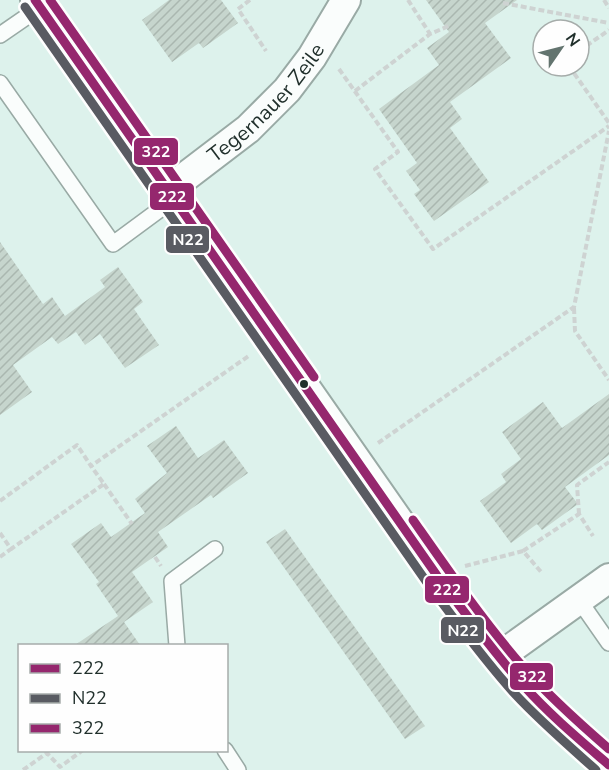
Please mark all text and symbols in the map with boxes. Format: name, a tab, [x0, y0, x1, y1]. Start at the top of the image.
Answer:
north arrow	[531, 18, 591, 78]
text: N	[560, 29, 585, 51]
street label: Tegernauer Zeile	[202, 38, 331, 169]
line badge: 322	[133, 137, 179, 166]
text: 322	[142, 141, 170, 163]
line badge: 222	[149, 182, 195, 211]
text: 222	[158, 186, 186, 208]
line badge: N22	[165, 225, 210, 254]
text: N22	[172, 229, 204, 251]
unlabelled marker	[298, 378, 310, 390]
line badge: 222	[424, 575, 470, 604]
text: 222	[433, 579, 461, 601]
line badge: N22	[440, 616, 485, 644]
text: N22	[447, 620, 479, 642]
legend	[18, 644, 228, 752]
text: 222	[72, 656, 104, 680]
line badge: 322	[509, 662, 554, 691]
text: 322	[518, 666, 546, 688]
text: N22	[72, 686, 107, 710]
text: 322	[72, 716, 104, 740]

